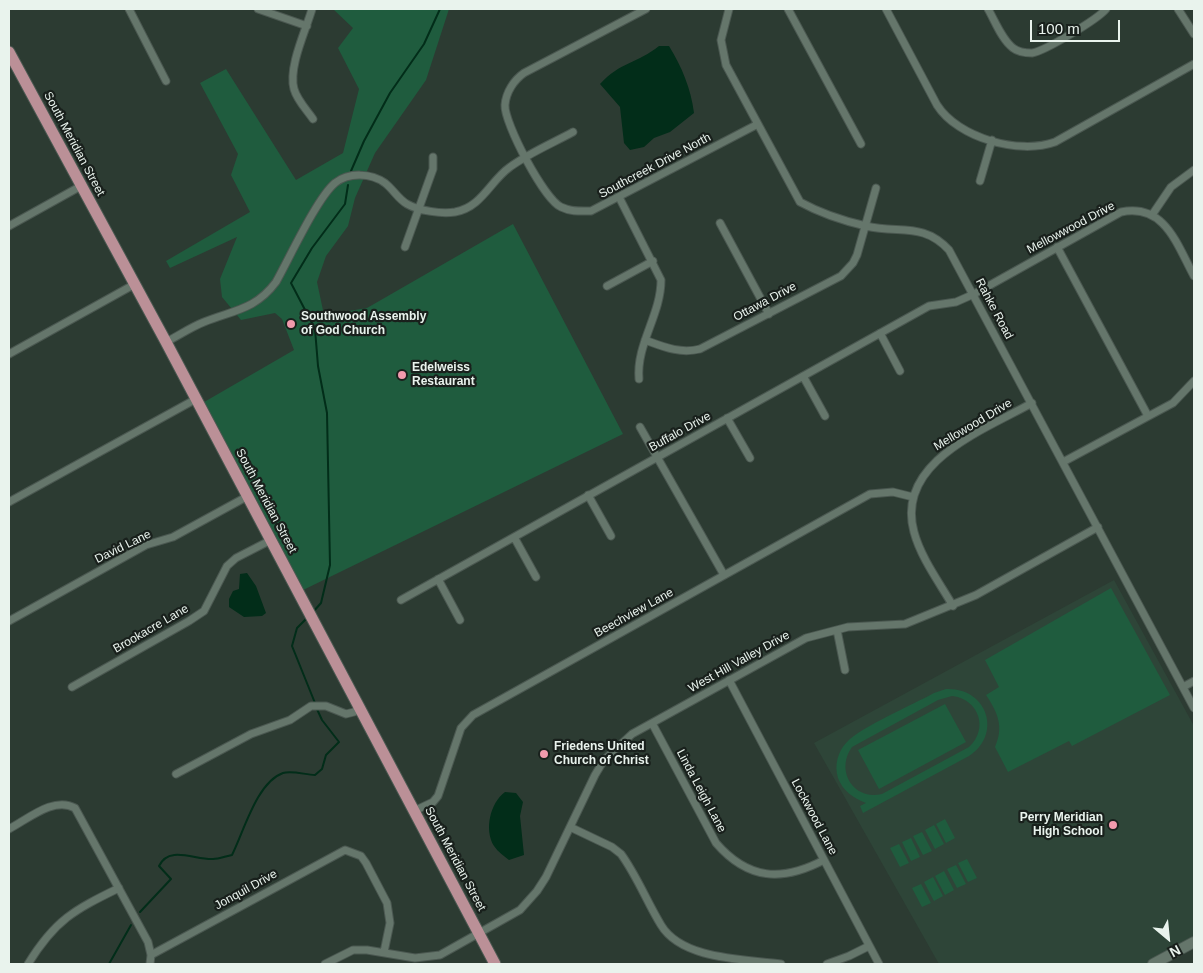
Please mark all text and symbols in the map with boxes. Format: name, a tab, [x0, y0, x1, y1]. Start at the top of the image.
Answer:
scale bar	[1033, 10, 1123, 42]
text: 100 m	[1038, 20, 1080, 37]
street label: South Meridian Street	[40, 89, 108, 199]
street label: Southcreek Drive North	[597, 130, 713, 202]
street label: Mellowwood Drive	[1025, 199, 1117, 257]
street label: Rahke Road	[972, 276, 1016, 342]
street label: Ottawa Drive	[731, 279, 799, 325]
place label: Southwood Assembly of God Church	[301, 310, 426, 338]
marker: Southwood Assembly of God Church	[285, 318, 297, 330]
place label: Edelweiss Restaurant	[412, 361, 475, 389]
marker: Edelweiss Restaurant	[396, 369, 408, 381]
street label: Mellowood Drive	[931, 396, 1015, 454]
street label: Buffalo Drive	[647, 409, 713, 455]
street label: South Meridian Street	[232, 446, 300, 556]
street label: David Lane	[93, 527, 153, 567]
street label: Beechview Lane	[592, 585, 676, 641]
street label: Brookacre Lane	[111, 602, 191, 656]
street label: West Hill Valley Drive	[686, 628, 792, 696]
place label: Friedens United Church of Christ	[554, 740, 649, 768]
street label: Linda Leigh Lane	[673, 747, 729, 835]
marker: Friedens United Church of Christ	[538, 748, 550, 760]
street label: Lockwood Lane	[788, 777, 840, 857]
street label: South Meridian Street	[421, 804, 489, 914]
place label: Perry Meridian High School	[1020, 811, 1103, 839]
marker: Perry Meridian High School	[1107, 819, 1119, 831]
street label: Jonquil Drive	[212, 867, 280, 913]
north arrow	[1143, 913, 1193, 963]
text: N	[1167, 942, 1183, 961]

